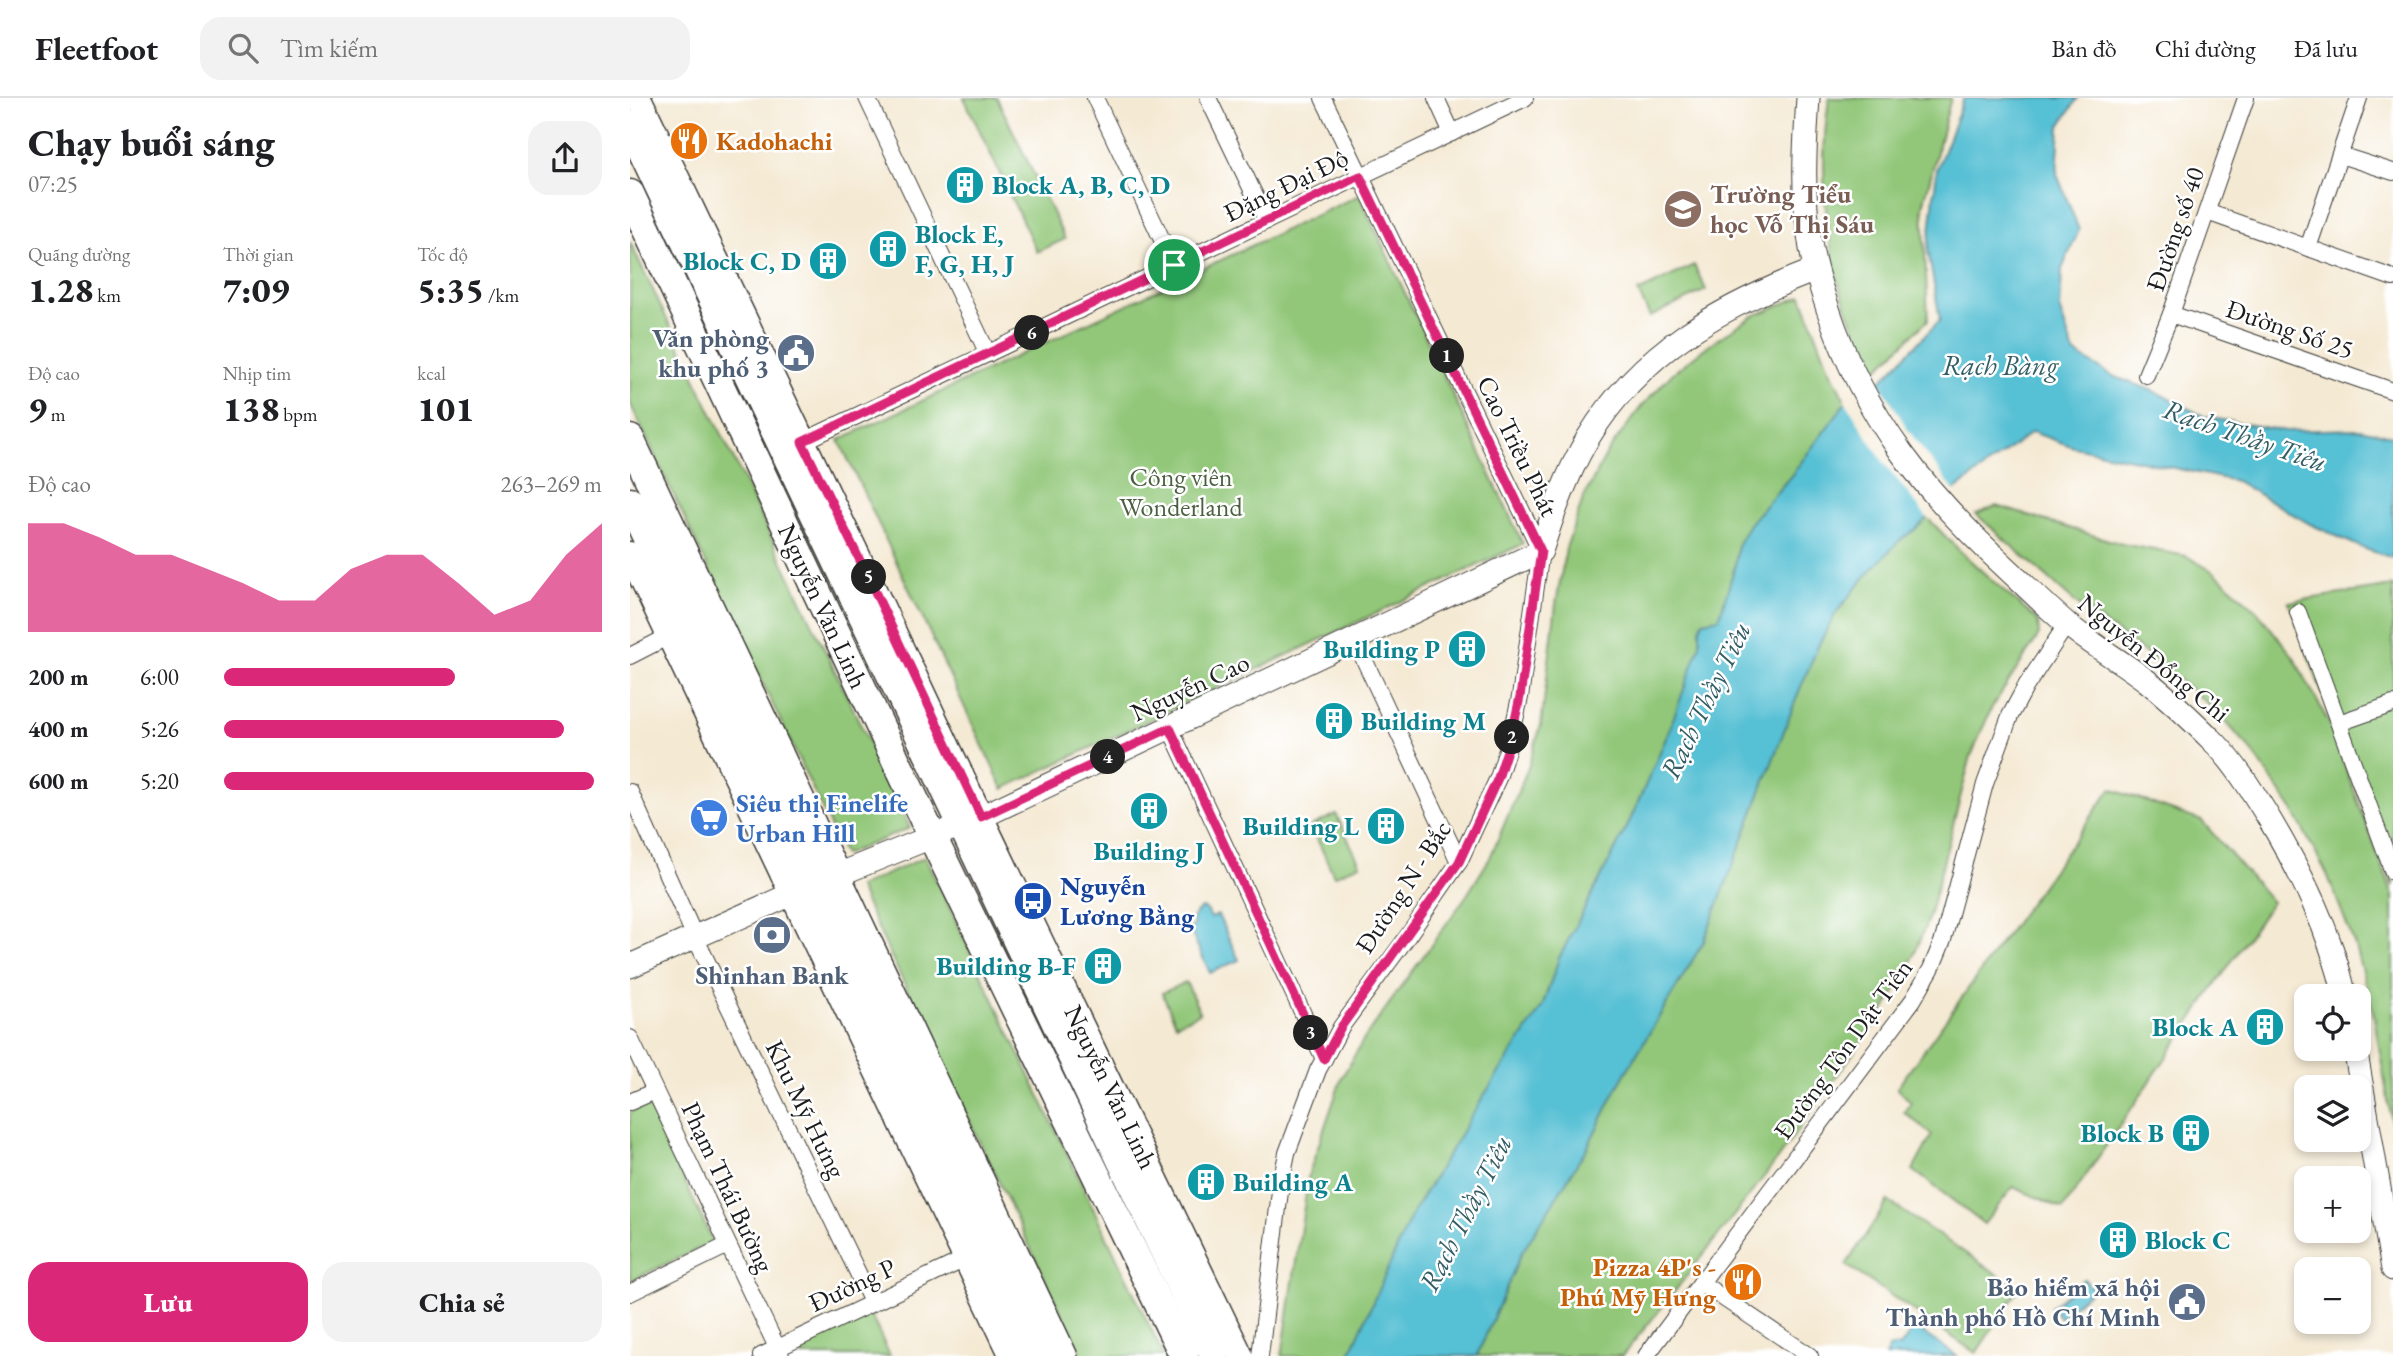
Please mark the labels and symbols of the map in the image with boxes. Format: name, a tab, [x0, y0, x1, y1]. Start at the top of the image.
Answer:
restaurant icon: Kadohachi	[668, 120, 710, 162]
place label: Kadohachi	[716, 124, 833, 158]
street label: Đặng Đại Độ	[1218, 140, 1354, 230]
street label: Đường số 40	[2138, 162, 2212, 296]
building icon: Block A, B, C, D	[944, 164, 986, 206]
place label: Block A, B, C, D	[992, 168, 1170, 202]
place label: Trường Tiểu học Vỗ Thị Sáu	[1710, 177, 1875, 241]
school or university icon: Trường Tiểu học Vỗ Thị Sáu	[1662, 188, 1704, 230]
place label: Block E, F, G, H, J	[915, 217, 1014, 281]
building icon: Block E, F, G, H, J	[867, 228, 909, 270]
pin	[1144, 235, 1204, 295]
building icon: Block C, D	[807, 240, 849, 282]
place label: Block C, D	[683, 244, 801, 278]
street label: Đường Số 25	[2222, 291, 2358, 367]
pin: 6	[1014, 316, 1050, 350]
place label: Văn phòng khu phố 3	[652, 321, 770, 385]
public building icon: Văn phòng khu phố 3	[775, 332, 817, 374]
pin: 1	[1430, 338, 1464, 374]
water label: Rạch Bàng	[1942, 347, 2059, 383]
street label: Cao Triều Phát	[1469, 370, 1567, 522]
water label: Rạch Thầy Tiêu	[2159, 390, 2331, 480]
park label: Công viên Wonderland	[1119, 460, 1243, 524]
street label: Nguyễn Văn Linh	[770, 518, 876, 694]
pin: 5	[852, 560, 886, 594]
street label: Nguyễn Đổng Chi	[2071, 586, 2237, 730]
water label: Rạch Thầy Tiêu	[1651, 616, 1759, 784]
building icon: Building P	[1446, 628, 1488, 670]
place label: Building P	[1323, 632, 1440, 666]
street label: Nguyễn Cao	[1125, 645, 1255, 729]
building icon: Building M	[1313, 700, 1355, 742]
place label: Building M	[1361, 704, 1486, 738]
pin: 2	[1494, 720, 1530, 754]
pin: 4	[1091, 740, 1126, 774]
place label: Siêu thị Finelife Urban Hill	[736, 786, 908, 850]
building icon: Building J	[1128, 790, 1170, 832]
supermarket icon: Siêu thị Finelife Urban Hill	[688, 797, 730, 839]
building icon: Building L	[1365, 805, 1407, 847]
place label: Building L	[1243, 809, 1360, 843]
street label: Đường N - Bắc	[1347, 814, 1459, 960]
place label: Building J	[1094, 834, 1205, 868]
place label: Nguyễn Lương Bằng	[1060, 869, 1195, 933]
bus stop icon: Nguyễn Lương Bằng	[1012, 880, 1054, 922]
bank icon: Shinhan Bank	[751, 914, 793, 956]
building icon: Building B-F	[1082, 945, 1124, 987]
place label: Building B-F	[936, 949, 1076, 983]
street label: Đường Tôn Dật Tiên	[1766, 952, 1920, 1146]
place label: Shinhan Bank	[695, 958, 849, 992]
street label: Nguyễn Văn Linh	[1057, 999, 1165, 1175]
building icon: Block A	[2244, 1006, 2286, 1048]
place label: Block A	[2152, 1010, 2238, 1044]
pin: 3	[1294, 1016, 1328, 1051]
street label: Khu Mỹ Hưng	[758, 1034, 854, 1184]
street label: Phạm Thái Bường	[674, 1096, 783, 1278]
building icon: Block B	[2170, 1112, 2212, 1154]
place label: Block B	[2081, 1116, 2164, 1150]
water label: Rạch Thầy Tiêu	[1410, 1129, 1520, 1297]
building icon: Building A	[1185, 1161, 1227, 1203]
place label: Building A	[1233, 1165, 1353, 1199]
building icon: Block C	[2097, 1219, 2139, 1261]
place label: Block C	[2145, 1223, 2231, 1257]
street label: Đường P	[803, 1250, 901, 1320]
place label: Pizza 4P's - Phú Mỹ Hưng	[1560, 1250, 1717, 1314]
restaurant icon: Pizza 4P's - Phú Mỹ Hưng	[1722, 1261, 1764, 1303]
place label: Bảo hiểm xã hội Thành phố Hồ Chí Minh	[1885, 1270, 2160, 1334]
public building icon: Bảo hiểm xã hội Thành phố Hồ Chí Minh	[2166, 1281, 2208, 1323]

